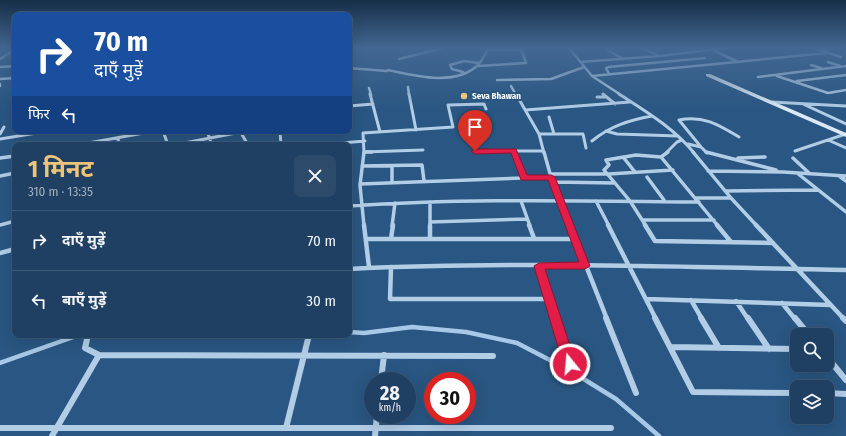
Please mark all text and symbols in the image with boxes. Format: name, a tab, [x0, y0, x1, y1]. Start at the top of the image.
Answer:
text: 70 m	[94, 25, 148, 58]
icon: right	[28, 28, 80, 80]
text: दाएँ मुड़ें	[94, 59, 143, 81]
marker: Seva Bhawan	[459, 91, 469, 101]
place label: Seva Bhawan	[472, 91, 521, 101]
icon: left	[58, 104, 80, 126]
text: फिर	[28, 105, 50, 123]
pin	[458, 110, 492, 151]
icon: arrive	[464, 116, 486, 138]
text: 1 मिनट	[28, 155, 94, 183]
button: close	[294, 155, 336, 197]
text: 310 m · 13:35	[28, 184, 93, 199]
icon: right	[28, 230, 50, 252]
text: दाएँ मुड़ें	[62, 231, 105, 249]
text: 70 m	[307, 232, 336, 250]
icon: left	[28, 290, 50, 312]
text: बाएँ मुड़ें	[62, 291, 106, 309]
text: 30 m	[306, 292, 336, 310]
map controls	[790, 328, 834, 424]
button: search	[790, 328, 834, 372]
position arrow	[549, 343, 591, 385]
speed limit sign: 30	[424, 372, 476, 424]
button: layers	[790, 380, 834, 424]
text: 28	[380, 381, 400, 405]
text: km/h	[379, 402, 401, 414]

